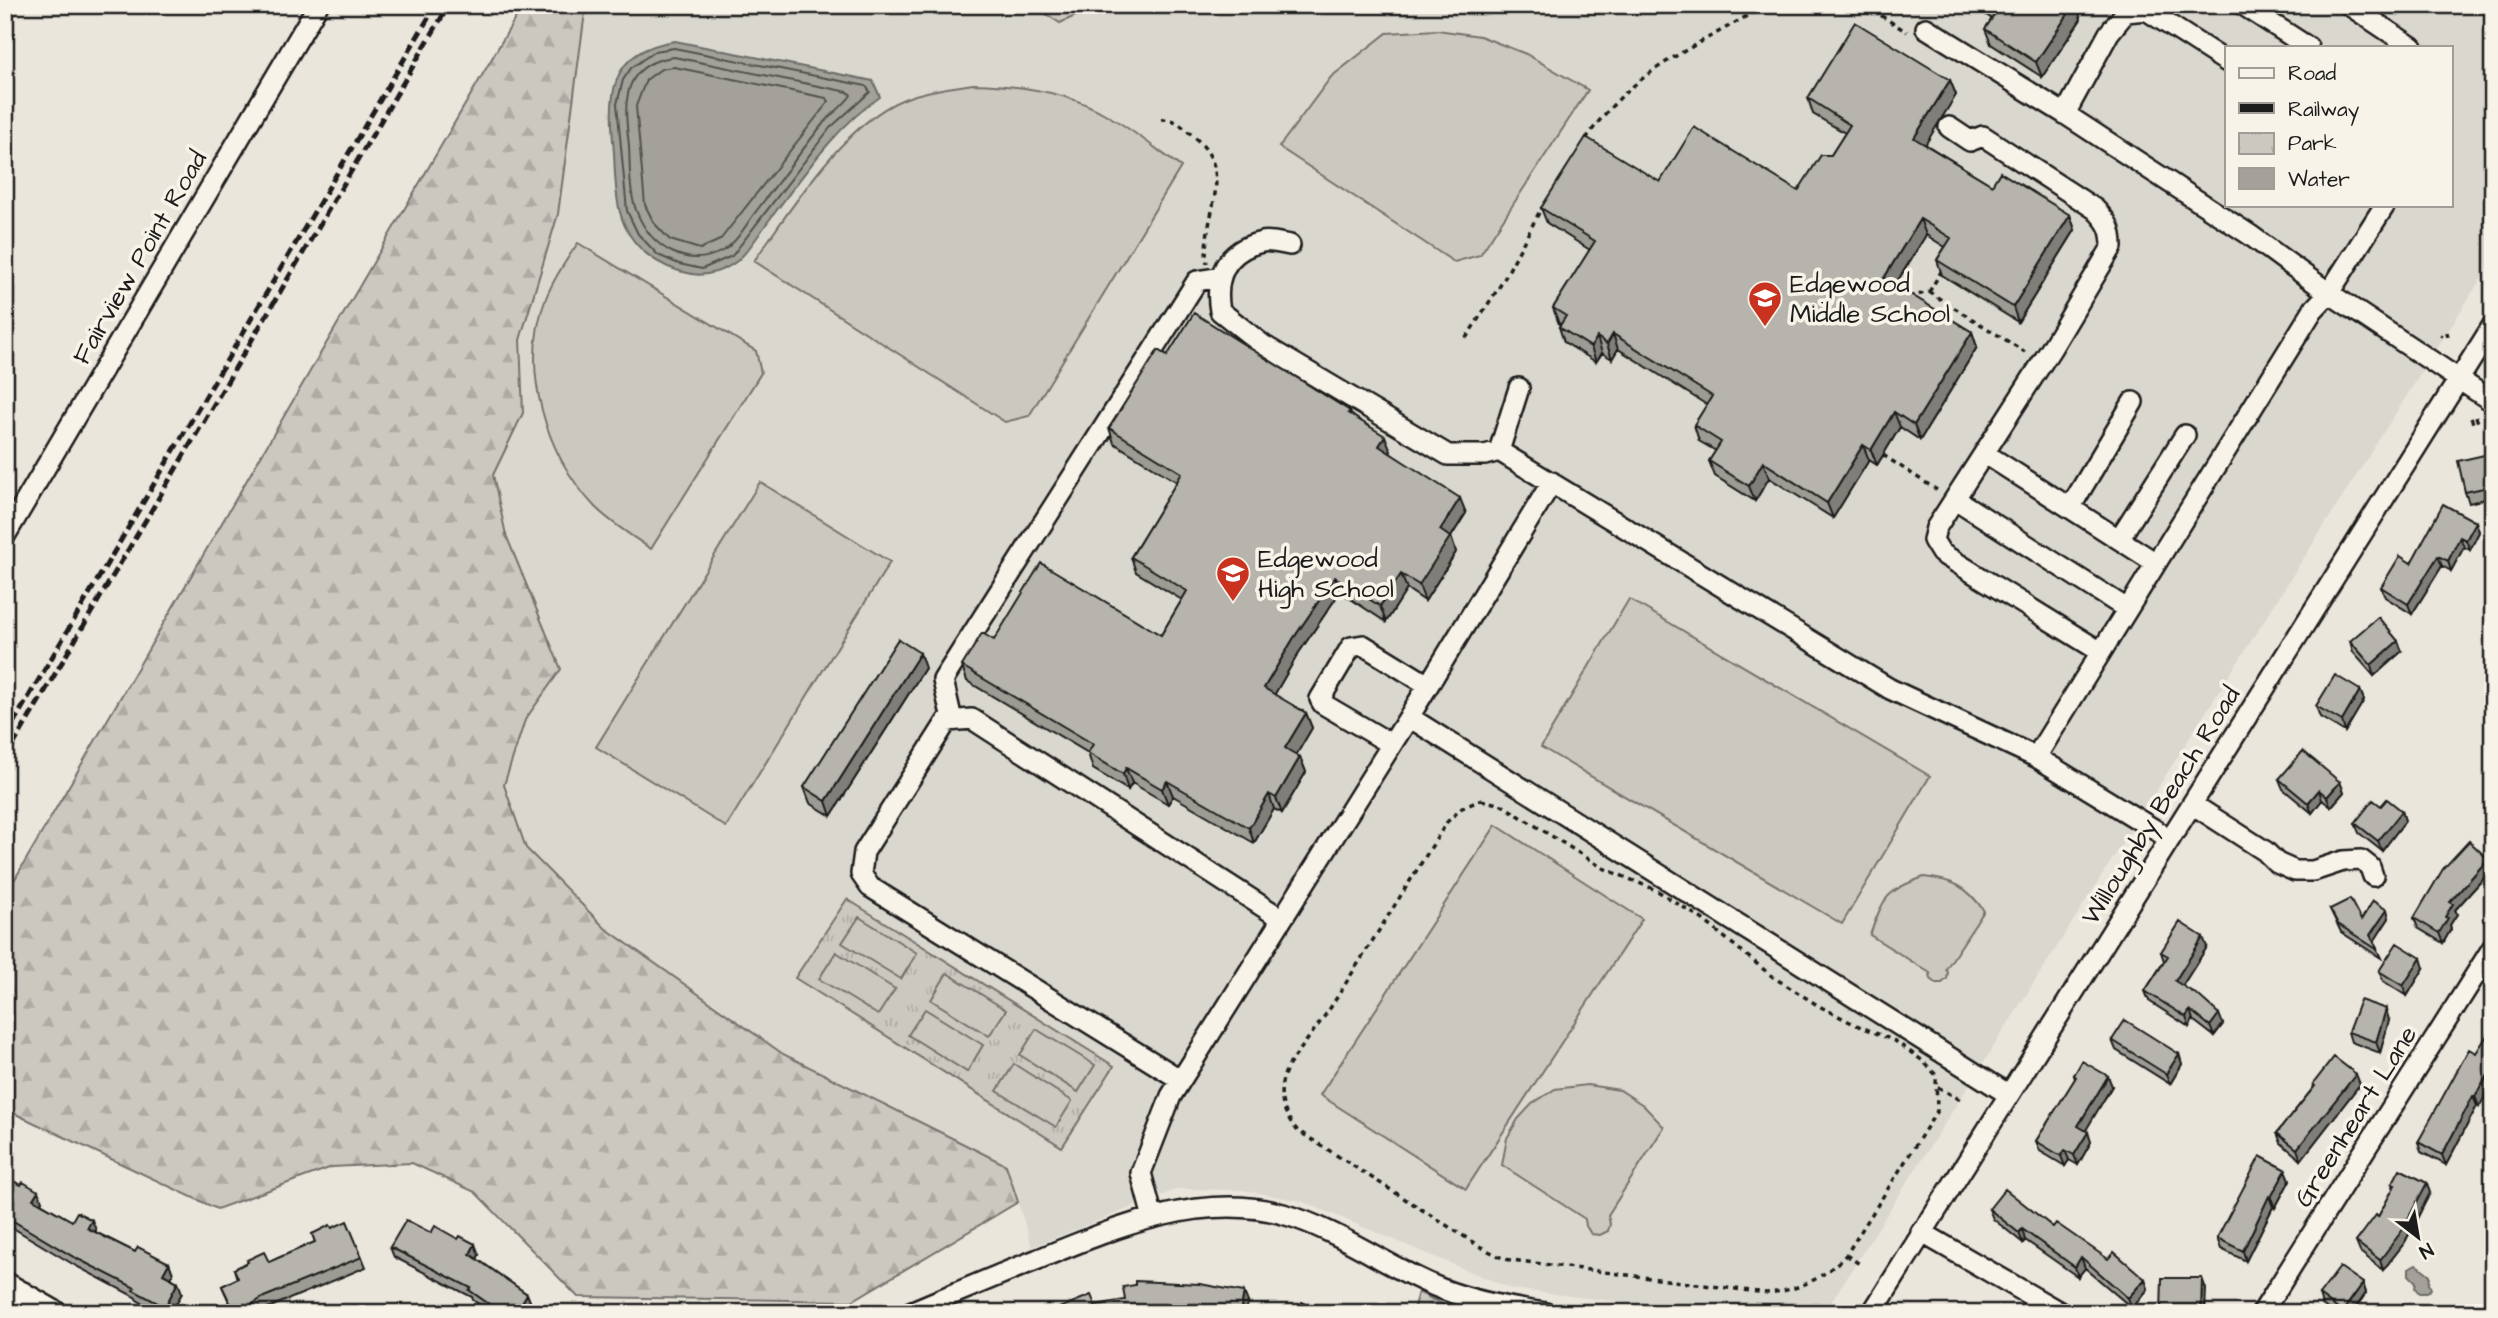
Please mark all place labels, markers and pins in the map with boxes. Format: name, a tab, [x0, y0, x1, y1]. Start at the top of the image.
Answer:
place label: Edgewood Middle School	[1790, 266, 1950, 332]
school or university icon: Edgewood Middle School	[1746, 279, 1784, 328]
place label: Edgewood High School	[1258, 541, 1394, 609]
school or university icon: Edgewood High School	[1214, 554, 1252, 603]

